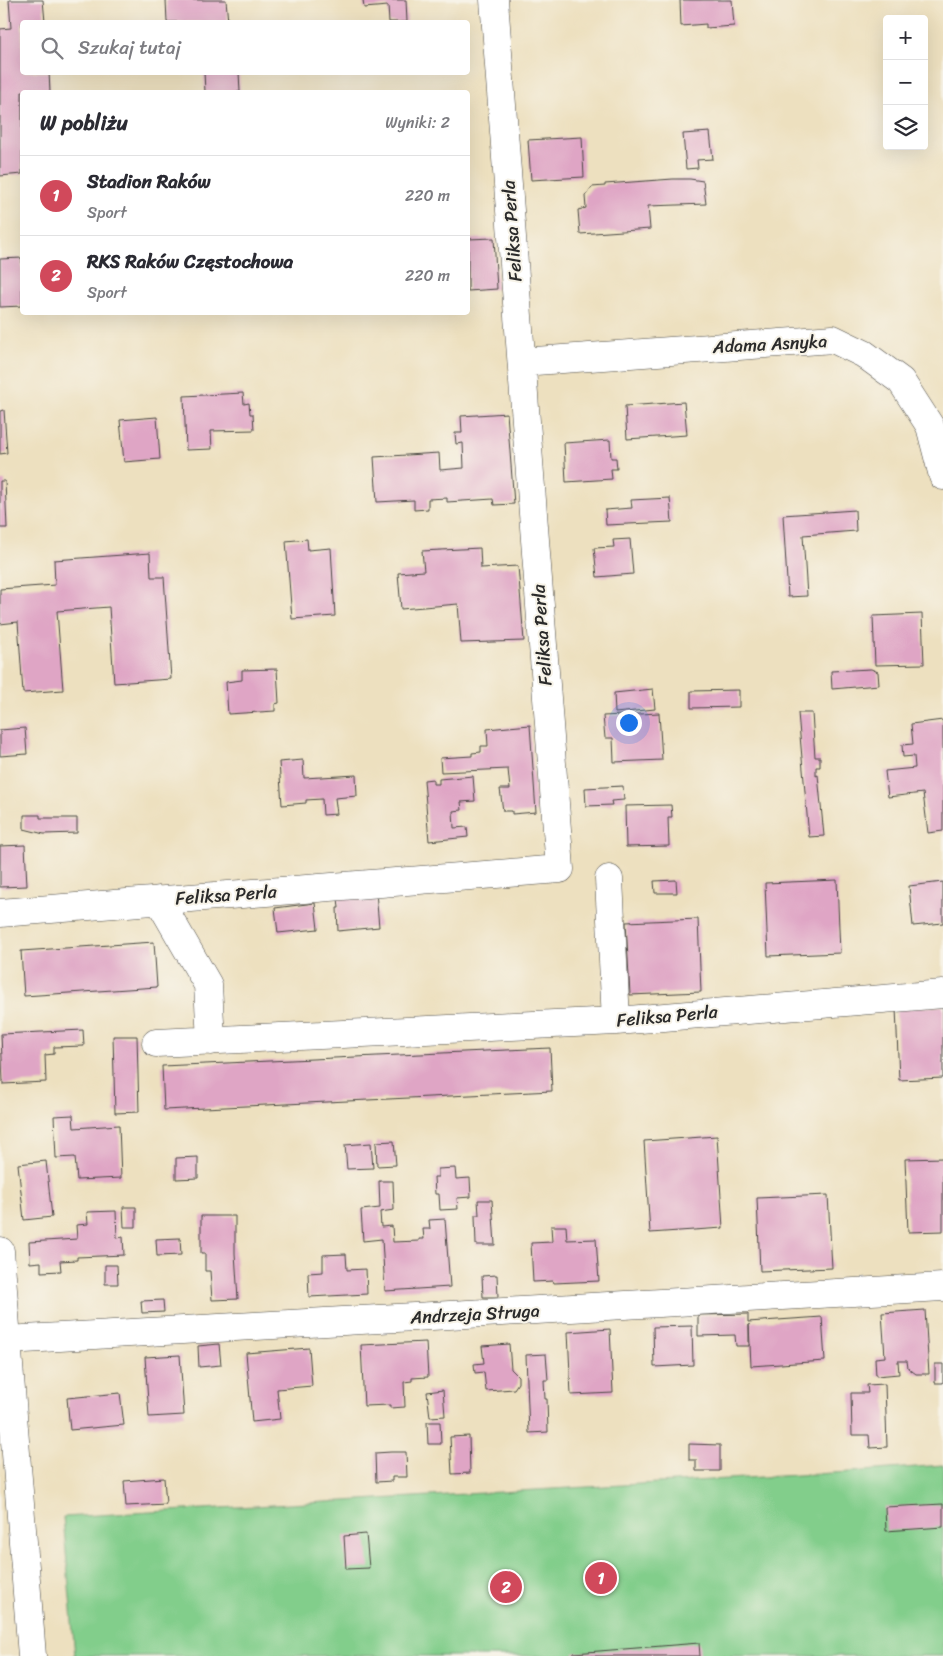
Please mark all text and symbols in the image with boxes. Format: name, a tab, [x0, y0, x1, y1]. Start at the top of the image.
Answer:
map controls	[883, 15, 928, 150]
button: +	[883, 15, 928, 60]
search box	[20, 20, 470, 75]
text: Szukaj tutaj	[78, 31, 181, 64]
icon: search	[38, 34, 66, 62]
button: −	[883, 60, 928, 105]
text: W pobliżu	[40, 104, 128, 142]
button: layers	[883, 105, 928, 150]
text: Wyniki: 2	[385, 108, 450, 137]
text: Stadion Raków	[87, 165, 211, 198]
street label: Feliksa Perla	[492, 178, 532, 283]
text: 1	[53, 181, 59, 210]
text: 220 m	[405, 181, 450, 210]
text: Sport	[87, 198, 127, 227]
text: RKS Raków Częstochowa	[87, 245, 293, 278]
text: 2	[51, 261, 61, 290]
text: 220 m	[405, 261, 450, 290]
text: Sport	[87, 278, 127, 307]
street label: Adama Asnyka	[711, 325, 828, 363]
street label: Feliksa Perla	[522, 582, 562, 687]
your location	[616, 710, 642, 736]
street label: Feliksa Perla	[174, 875, 279, 915]
street label: Feliksa Perla	[615, 996, 720, 1036]
street label: Andrzeja Struga	[409, 1295, 540, 1333]
pin: 1	[585, 1559, 617, 1597]
pin: 2	[490, 1568, 522, 1606]

